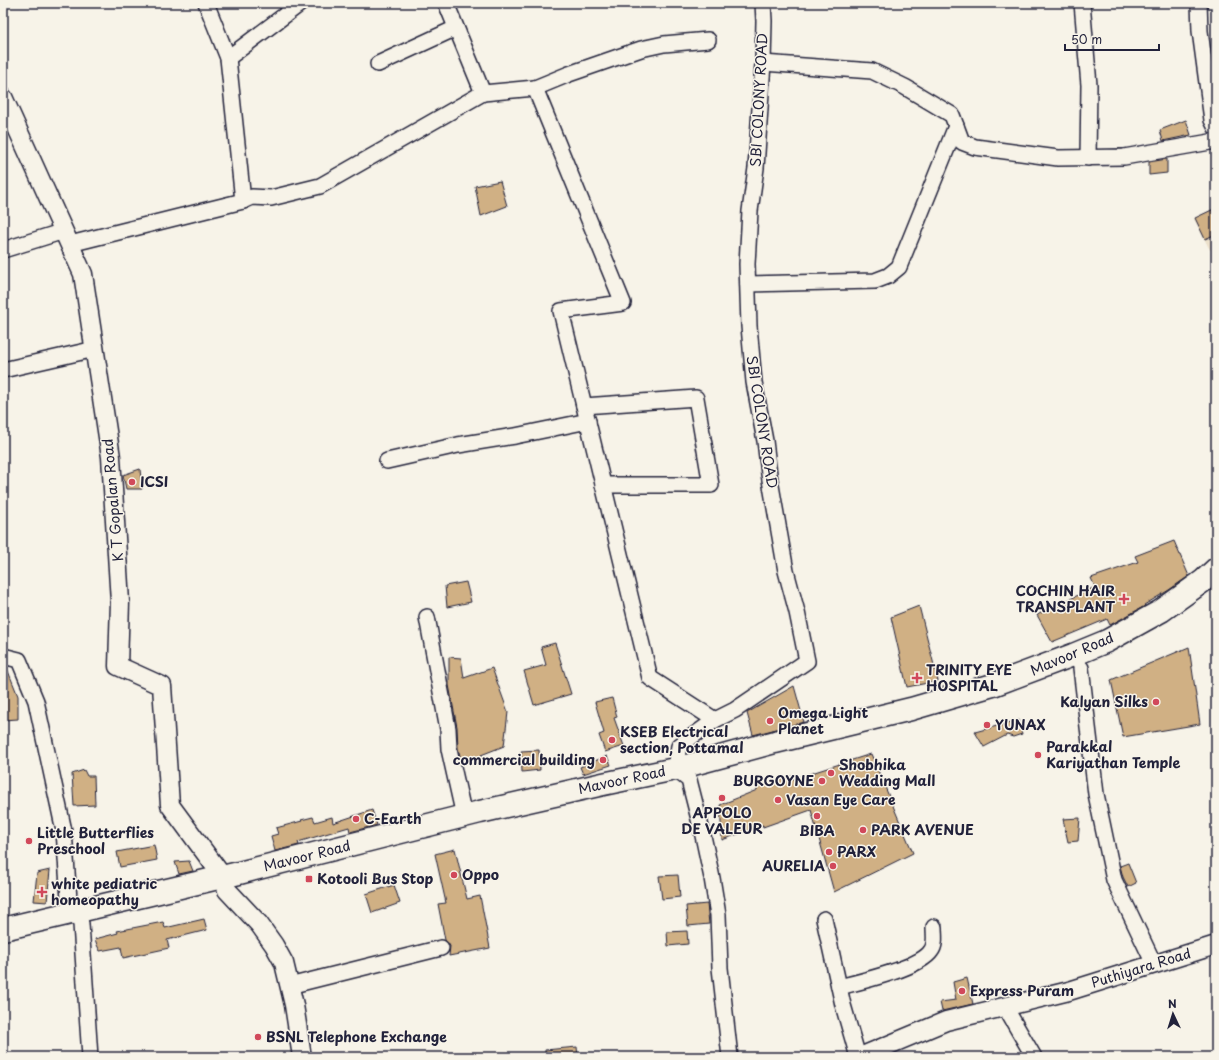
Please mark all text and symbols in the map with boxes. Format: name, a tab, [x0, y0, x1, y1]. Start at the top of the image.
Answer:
scale bar	[1065, 26, 1159, 52]
text: 50 m	[1071, 30, 1102, 48]
street label: SBI COLONY ROAD	[745, 32, 773, 168]
street label: SBI COLONY ROAD	[742, 354, 783, 490]
street label: K T Gopalan Road	[97, 438, 128, 562]
place label: ICSI	[140, 471, 168, 492]
marker: ICSI	[127, 477, 137, 487]
place label: COCHIN HAIR TRANSPLANT	[1016, 580, 1116, 617]
marker: COCHIN HAIR TRANSPLANT	[1118, 593, 1130, 605]
street label: Mavoor Road	[1027, 626, 1117, 681]
place label: TRINITY EYE HOSPITAL	[926, 659, 1012, 696]
marker: TRINITY EYE HOSPITAL	[911, 672, 923, 684]
place label: Kalyan Silks	[1060, 691, 1148, 712]
marker: Kalyan Silks	[1151, 697, 1161, 707]
place label: Omega Light Planet	[778, 702, 868, 739]
place label: YUNAX	[995, 714, 1046, 735]
marker: Omega Light Planet	[765, 716, 775, 726]
marker: YUNAX	[982, 720, 992, 730]
place label: KSEB Electrical section, Pottamal	[620, 721, 744, 758]
marker: KSEB Electrical section, Pottamal	[607, 735, 617, 745]
place label: Parakkal Kariyathan Temple	[1046, 736, 1181, 773]
place label: commercial building	[453, 749, 595, 770]
marker: Parakkal Kariyathan Temple	[1033, 750, 1043, 760]
place label: Shobhika Wedding Mall	[839, 754, 935, 791]
marker: commercial building	[598, 755, 608, 765]
street label: Mavoor Road	[576, 760, 668, 799]
marker: Shobhika Wedding Mall	[826, 768, 836, 778]
place label: BURGOYNE	[733, 770, 814, 791]
marker: BURGOYNE	[817, 776, 827, 786]
place label: Vasan Eye Care	[786, 789, 896, 810]
marker: APPOLO DE VALEUR	[717, 793, 727, 803]
marker: Vasan Eye Care	[773, 795, 783, 805]
place label: APPOLO DE VALEUR	[681, 802, 763, 839]
place label: C-Earth	[364, 808, 422, 829]
marker: BIBA	[812, 811, 822, 821]
marker: C-Earth	[351, 814, 361, 824]
place label: PARK AVENUE	[871, 819, 974, 840]
place label: BIBA	[799, 820, 835, 841]
place label: Little Butterflies Preschool	[37, 822, 154, 859]
marker: PARK AVENUE	[858, 825, 868, 835]
street label: Mavoor Road	[261, 835, 353, 876]
marker: Little Butterflies Preschool	[24, 836, 34, 846]
place label: PARX	[837, 841, 877, 862]
marker: PARX	[824, 847, 834, 857]
place label: AURELIA	[761, 855, 825, 876]
marker: AURELIA	[828, 861, 838, 871]
place label: Oppo	[462, 864, 499, 885]
place label: Kotooli Bus Stop	[317, 868, 433, 889]
marker: Oppo	[449, 870, 459, 880]
place label: white pediatric homeopathy	[51, 873, 158, 910]
marker: Kotooli Bus Stop	[304, 874, 314, 884]
marker: white pediatric homeopathy	[36, 886, 48, 898]
street label: Puthiyara Road	[1088, 942, 1193, 993]
place label: Express Puram	[970, 980, 1074, 1001]
marker: Express Puram	[957, 986, 967, 996]
north arrow	[1153, 994, 1193, 1034]
text: N	[1167, 995, 1177, 1012]
place label: BSNL Telephone Exchange	[266, 1026, 447, 1047]
marker: BSNL Telephone Exchange	[253, 1032, 263, 1042]

